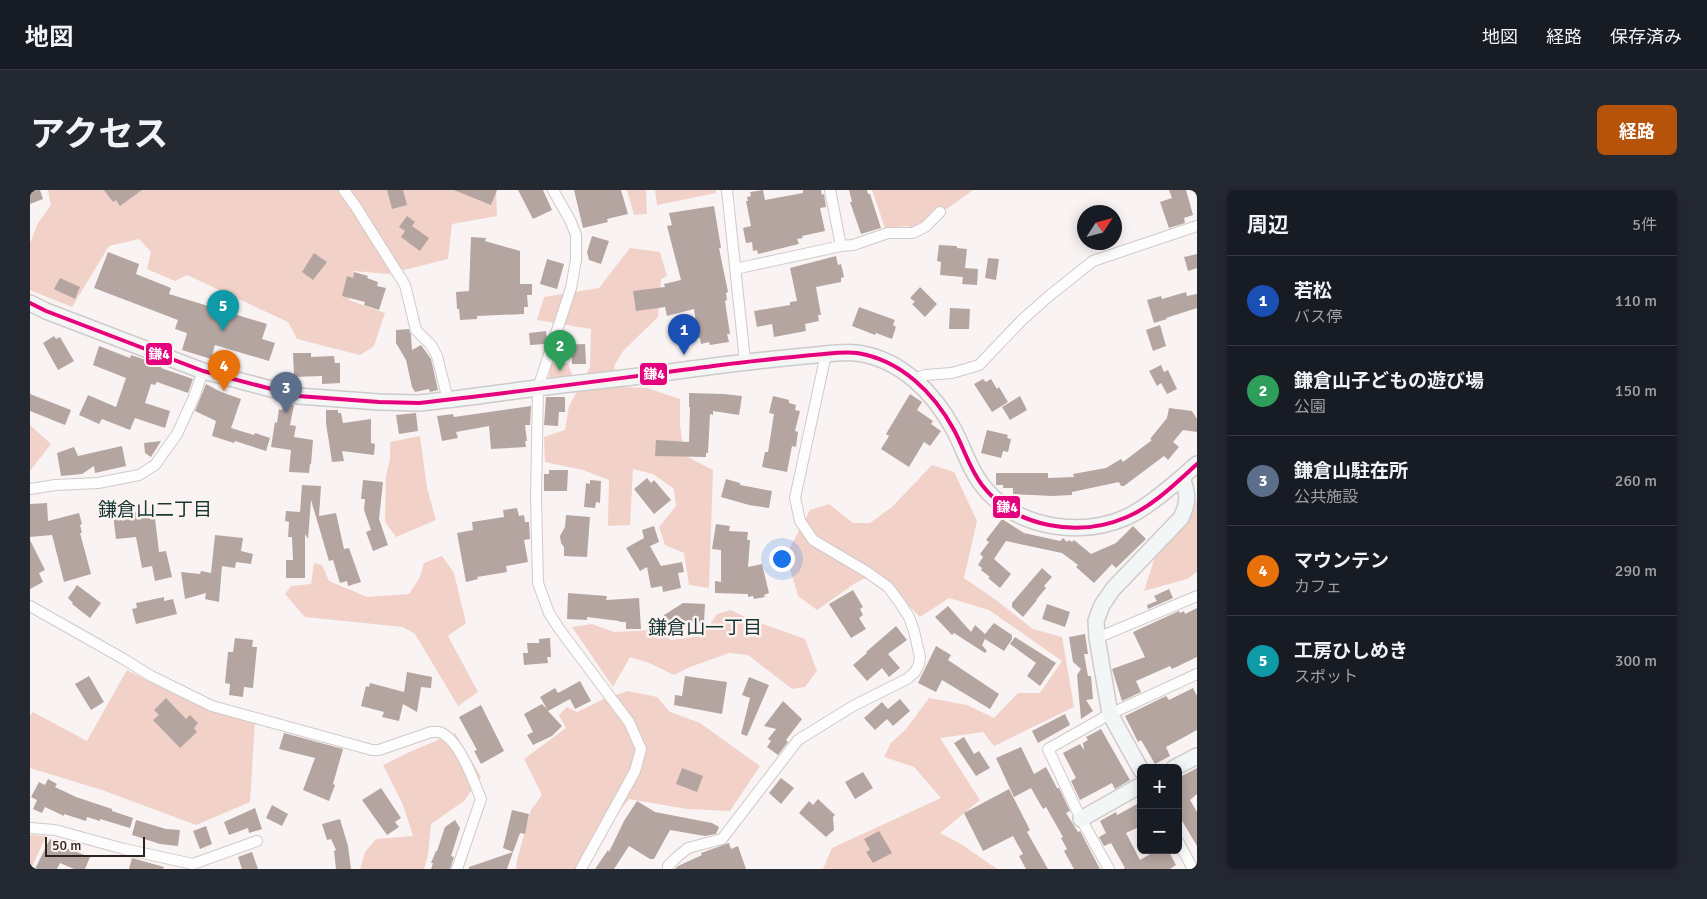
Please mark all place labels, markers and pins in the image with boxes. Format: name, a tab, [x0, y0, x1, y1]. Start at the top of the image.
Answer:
pin: 5	[207, 290, 239, 331]
pin: 1	[668, 314, 700, 355]
pin: 2	[544, 330, 576, 371]
pin: 4	[208, 350, 240, 391]
pin: 3	[270, 372, 302, 413]

